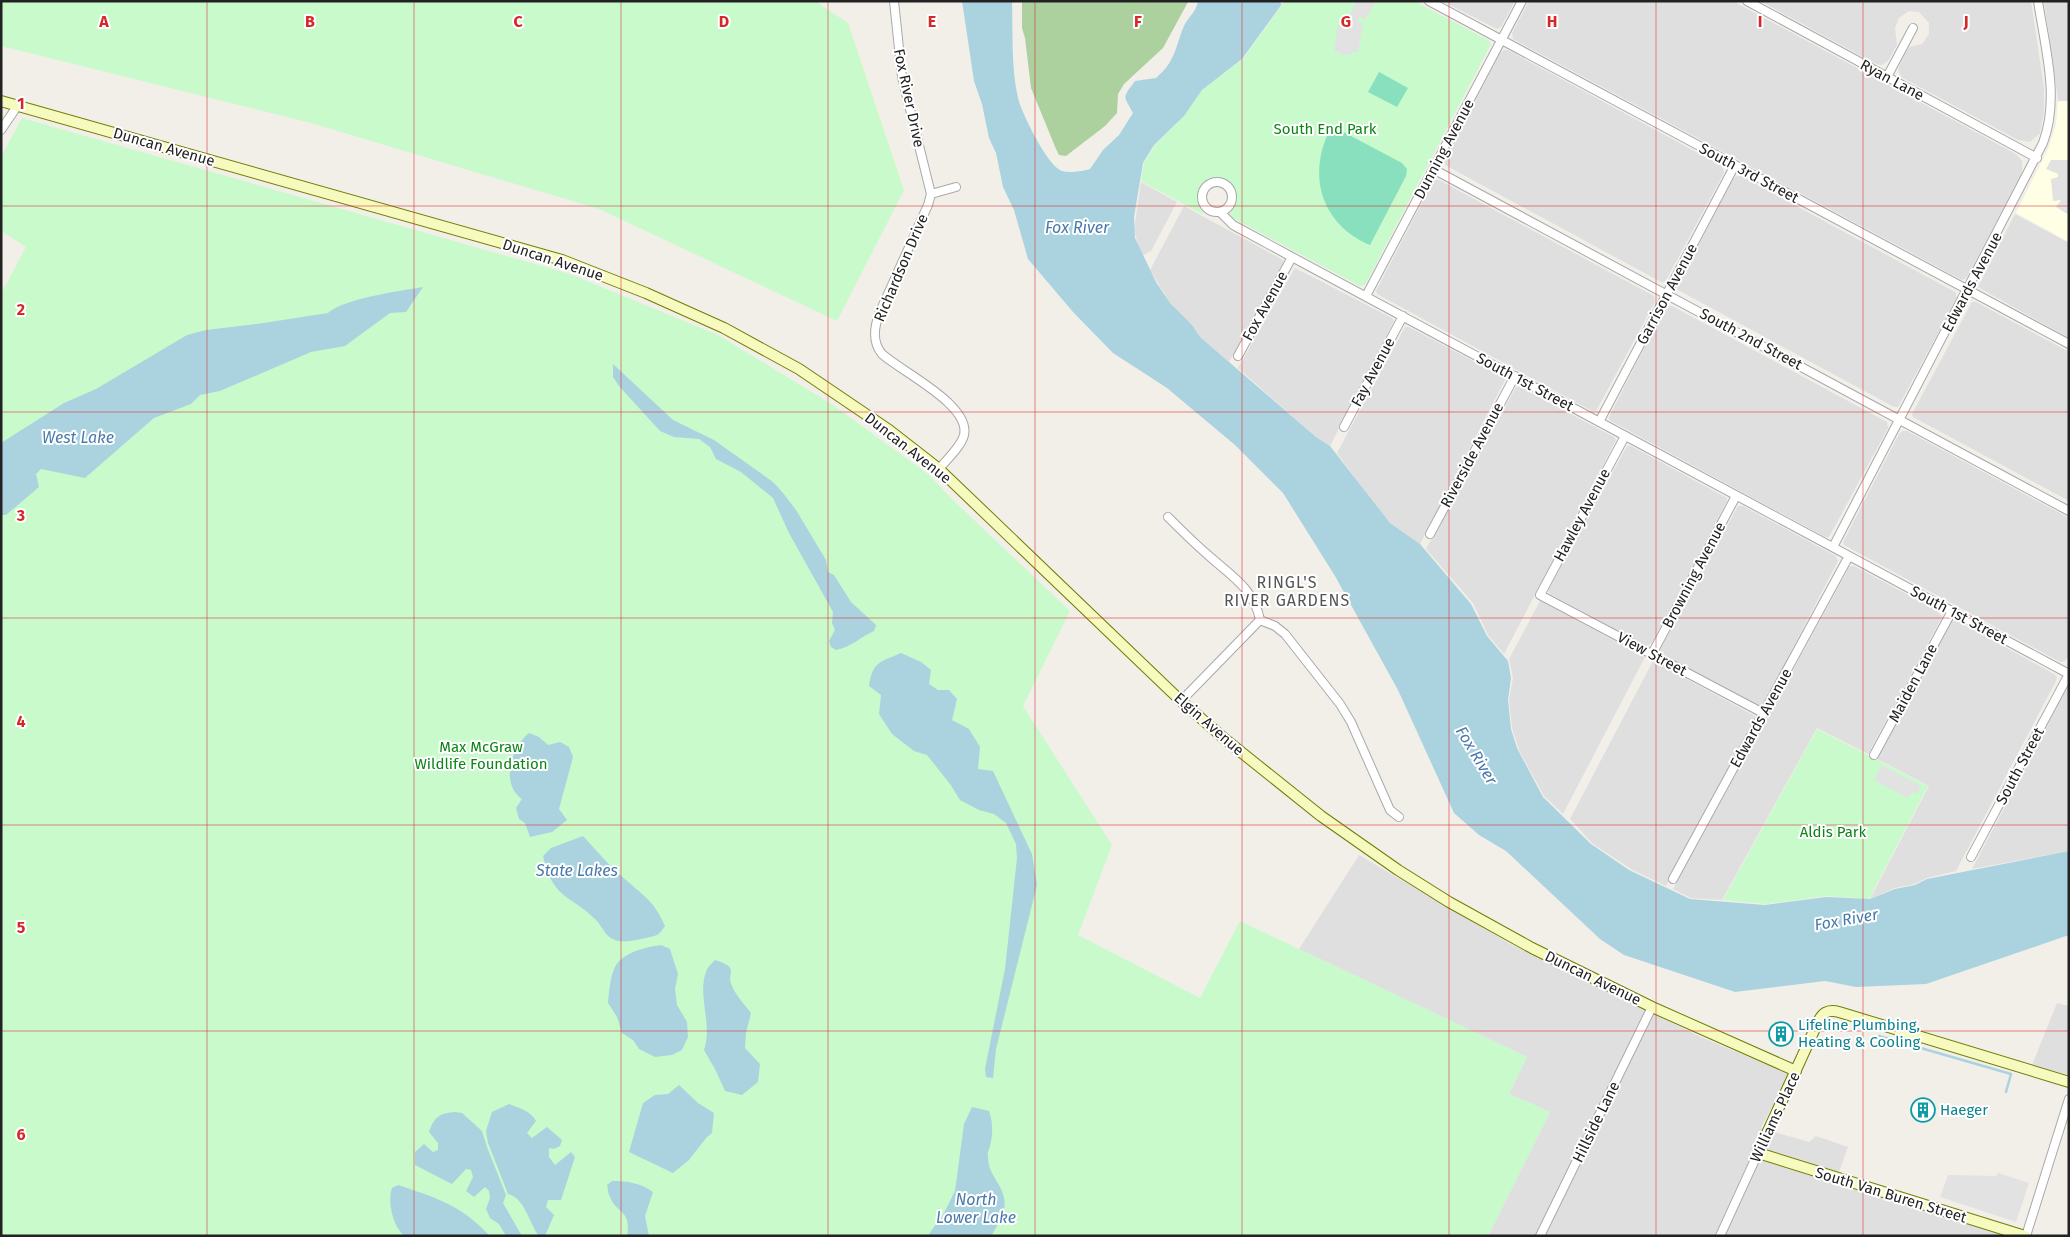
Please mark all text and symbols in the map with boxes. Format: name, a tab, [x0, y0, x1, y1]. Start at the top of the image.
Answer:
text: A	[98, 12, 109, 31]
text: B	[305, 12, 315, 31]
text: C	[513, 12, 523, 31]
text: D	[719, 12, 729, 31]
text: E	[928, 12, 936, 31]
text: F	[1134, 12, 1142, 31]
text: G	[1341, 12, 1351, 31]
text: H	[1547, 12, 1557, 31]
text: I	[1758, 12, 1762, 31]
text: J	[1962, 12, 1969, 31]
street label: Fox River Drive	[890, 47, 928, 149]
street label: Ryan Lane	[1857, 56, 1927, 104]
text: 1	[17, 94, 25, 113]
street label: Dunning Avenue	[1410, 96, 1478, 202]
park label: South End Park	[1274, 120, 1377, 138]
street label: Duncan Avenue	[111, 124, 217, 170]
street label: South 3rd Street	[1696, 139, 1802, 207]
street label: Richardson Drive	[870, 211, 932, 325]
water label: Fox River	[1045, 218, 1110, 237]
street label: Edwards Avenue	[1938, 229, 2006, 335]
street label: Duncan Avenue	[500, 235, 606, 285]
street label: Garrison Avenue	[1633, 240, 1701, 348]
street label: Fox Avenue	[1239, 268, 1291, 344]
text: 2	[17, 300, 25, 319]
street label: South 2nd Street	[1697, 304, 1806, 374]
street label: Fay Avenue	[1347, 334, 1399, 410]
street label: South 1st Street	[1473, 349, 1577, 415]
street label: Riverside Avenue	[1437, 399, 1507, 511]
street label: Duncan Avenue	[861, 409, 955, 487]
water label: West Lake	[42, 428, 114, 447]
street label: Hawley Avenue	[1550, 465, 1614, 565]
text: 3	[16, 506, 25, 525]
street label: Browning Avenue	[1659, 519, 1729, 631]
district label: RINGL'S RIVER GARDENS	[1224, 573, 1350, 610]
street label: South 1st Street	[1907, 582, 2011, 648]
street label: View Street	[1614, 628, 1690, 680]
street label: Maiden Lane	[1885, 641, 1941, 725]
street label: Edwards Avenue	[1726, 665, 1796, 771]
street label: Elgin Avenue	[1170, 689, 1248, 759]
text: 4	[16, 712, 26, 731]
water label: Fox River	[1452, 723, 1502, 788]
street label: South Street	[1992, 724, 2048, 808]
park label: Max McGraw Wildlife Foundation	[414, 738, 548, 773]
park label: Aldis Park	[1800, 823, 1867, 841]
water label: State Lakes	[535, 861, 618, 880]
water label: Fox River	[1813, 904, 1880, 934]
text: 5	[17, 918, 26, 937]
street label: Duncan Avenue	[1542, 947, 1644, 1009]
place label: Lifeline Plumbing, Heating & Cooling	[1798, 1016, 1921, 1051]
building icon: Lifeline Plumbing, Heating & Cooling	[1768, 1021, 1794, 1047]
street label: Williams Place	[1746, 1069, 1804, 1165]
street label: Hillside Lane	[1569, 1078, 1623, 1166]
building icon: Haeger	[1910, 1097, 1936, 1123]
place label: Haeger	[1940, 1101, 1988, 1119]
text: 6	[16, 1125, 26, 1144]
street label: South Van Buren Street	[1813, 1163, 1969, 1227]
water label: North Lower Lake	[936, 1190, 1016, 1227]

